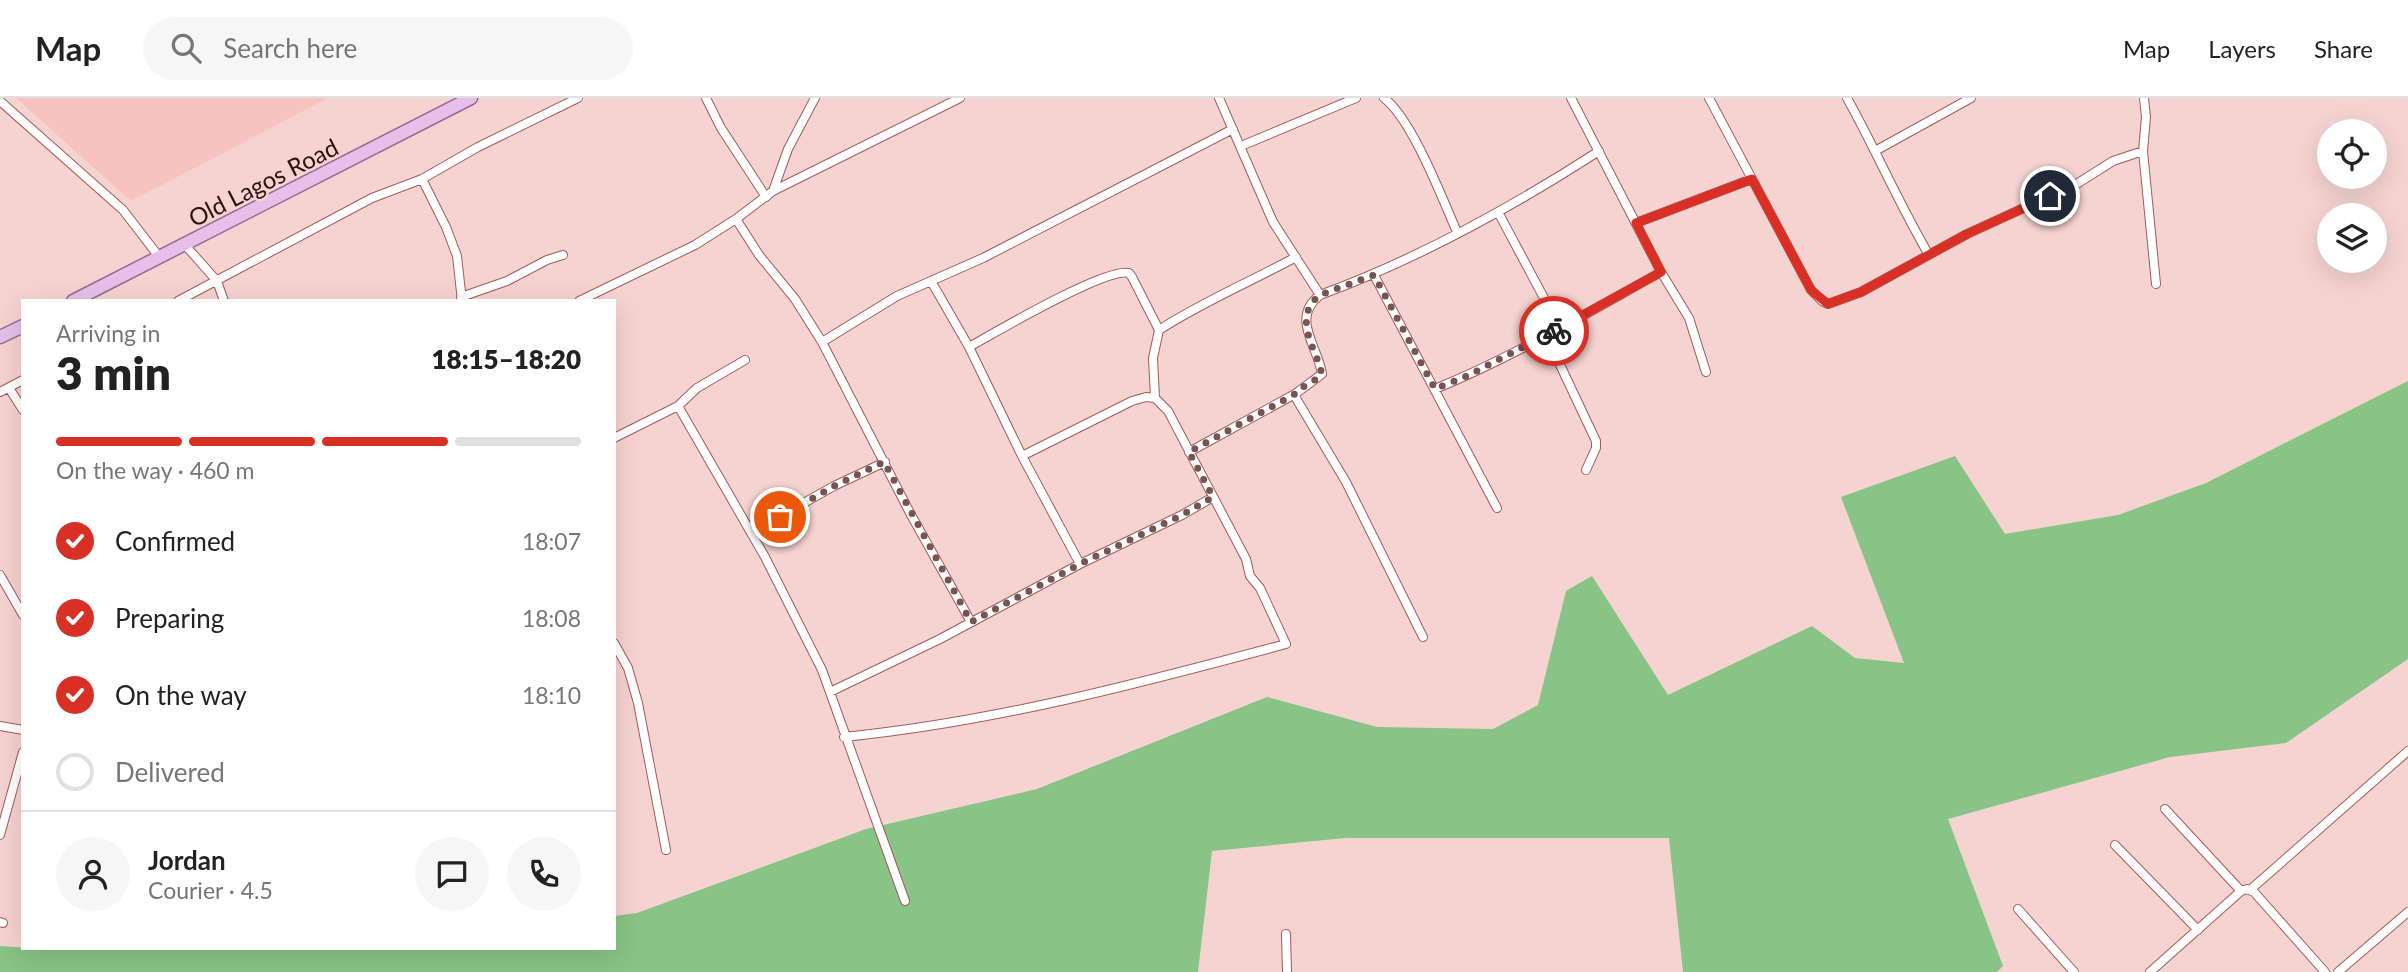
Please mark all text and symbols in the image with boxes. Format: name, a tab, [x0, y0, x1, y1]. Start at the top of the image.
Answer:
search box	[143, 17, 633, 80]
text: Map	[35, 28, 101, 68]
icon: search	[167, 29, 205, 67]
text: Search here	[223, 32, 357, 64]
text: Map	[2123, 34, 2170, 63]
text: Layers	[2208, 34, 2276, 63]
text: Share	[2314, 34, 2373, 63]
map controls	[2317, 119, 2387, 273]
button: locate	[2317, 119, 2387, 189]
street label: Old Lagos Road	[183, 132, 343, 232]
pin	[2020, 166, 2080, 226]
icon: home	[2031, 177, 2069, 215]
button: layers	[2317, 203, 2387, 273]
courier	[1519, 296, 1589, 366]
icon: bike	[1535, 312, 1573, 350]
text: Arriving in	[56, 319, 160, 347]
text: 18:15–18:20	[431, 343, 581, 375]
text: 3 min	[56, 345, 171, 400]
text: On the way · 460 m	[56, 456, 255, 484]
pin	[750, 487, 810, 547]
icon: bag	[761, 498, 799, 536]
icon: check	[56, 522, 94, 560]
text: Confirmed	[115, 525, 235, 557]
text: 18:07	[522, 527, 581, 555]
icon: check	[56, 599, 94, 637]
text: Preparing	[115, 602, 224, 634]
text: 18:08	[522, 604, 581, 632]
icon: check	[56, 676, 94, 714]
text: On the way	[115, 679, 247, 711]
text: 18:10	[522, 681, 581, 709]
text: Delivered	[115, 756, 225, 788]
button: person	[56, 837, 130, 911]
button: chat	[415, 837, 489, 911]
button: phone	[507, 837, 581, 911]
text: Jordan	[148, 844, 226, 876]
text: Courier · 4.5	[148, 876, 273, 904]

